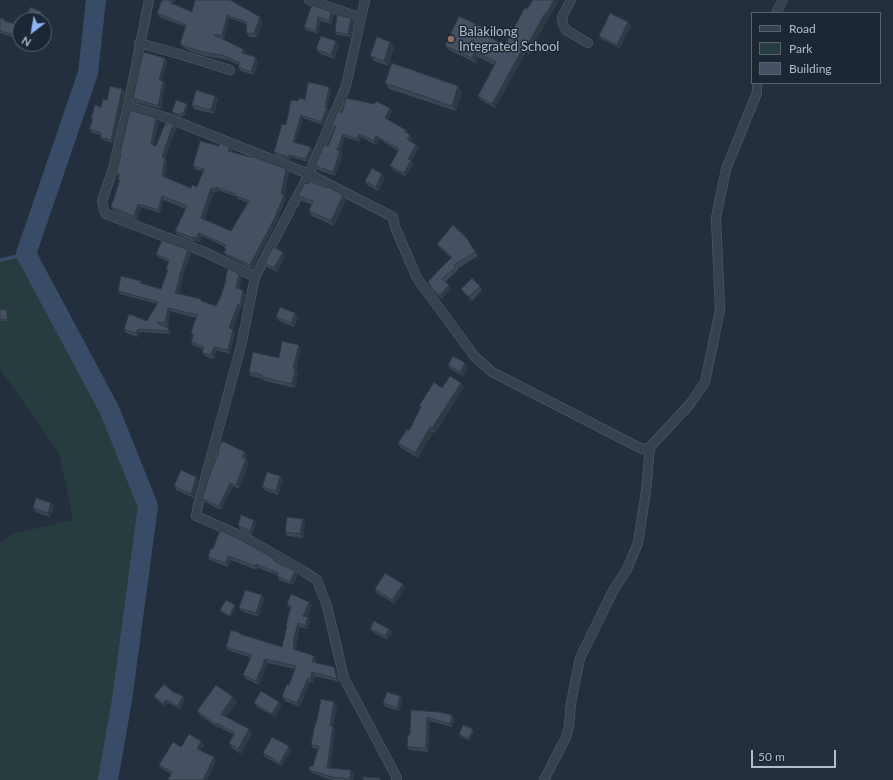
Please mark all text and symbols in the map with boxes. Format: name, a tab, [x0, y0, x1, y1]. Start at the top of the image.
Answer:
north arrow	[12, 12, 52, 52]
legend	[751, 12, 881, 84]
text: Road	[789, 21, 816, 36]
place label: Balakilong Integrated School	[459, 24, 559, 55]
text: N	[19, 34, 33, 50]
marker: Balakilong Integrated School	[446, 34, 456, 44]
text: Park	[789, 41, 812, 56]
text: Building	[789, 61, 832, 76]
scale bar	[753, 742, 838, 768]
text: 50 m	[758, 749, 785, 764]

